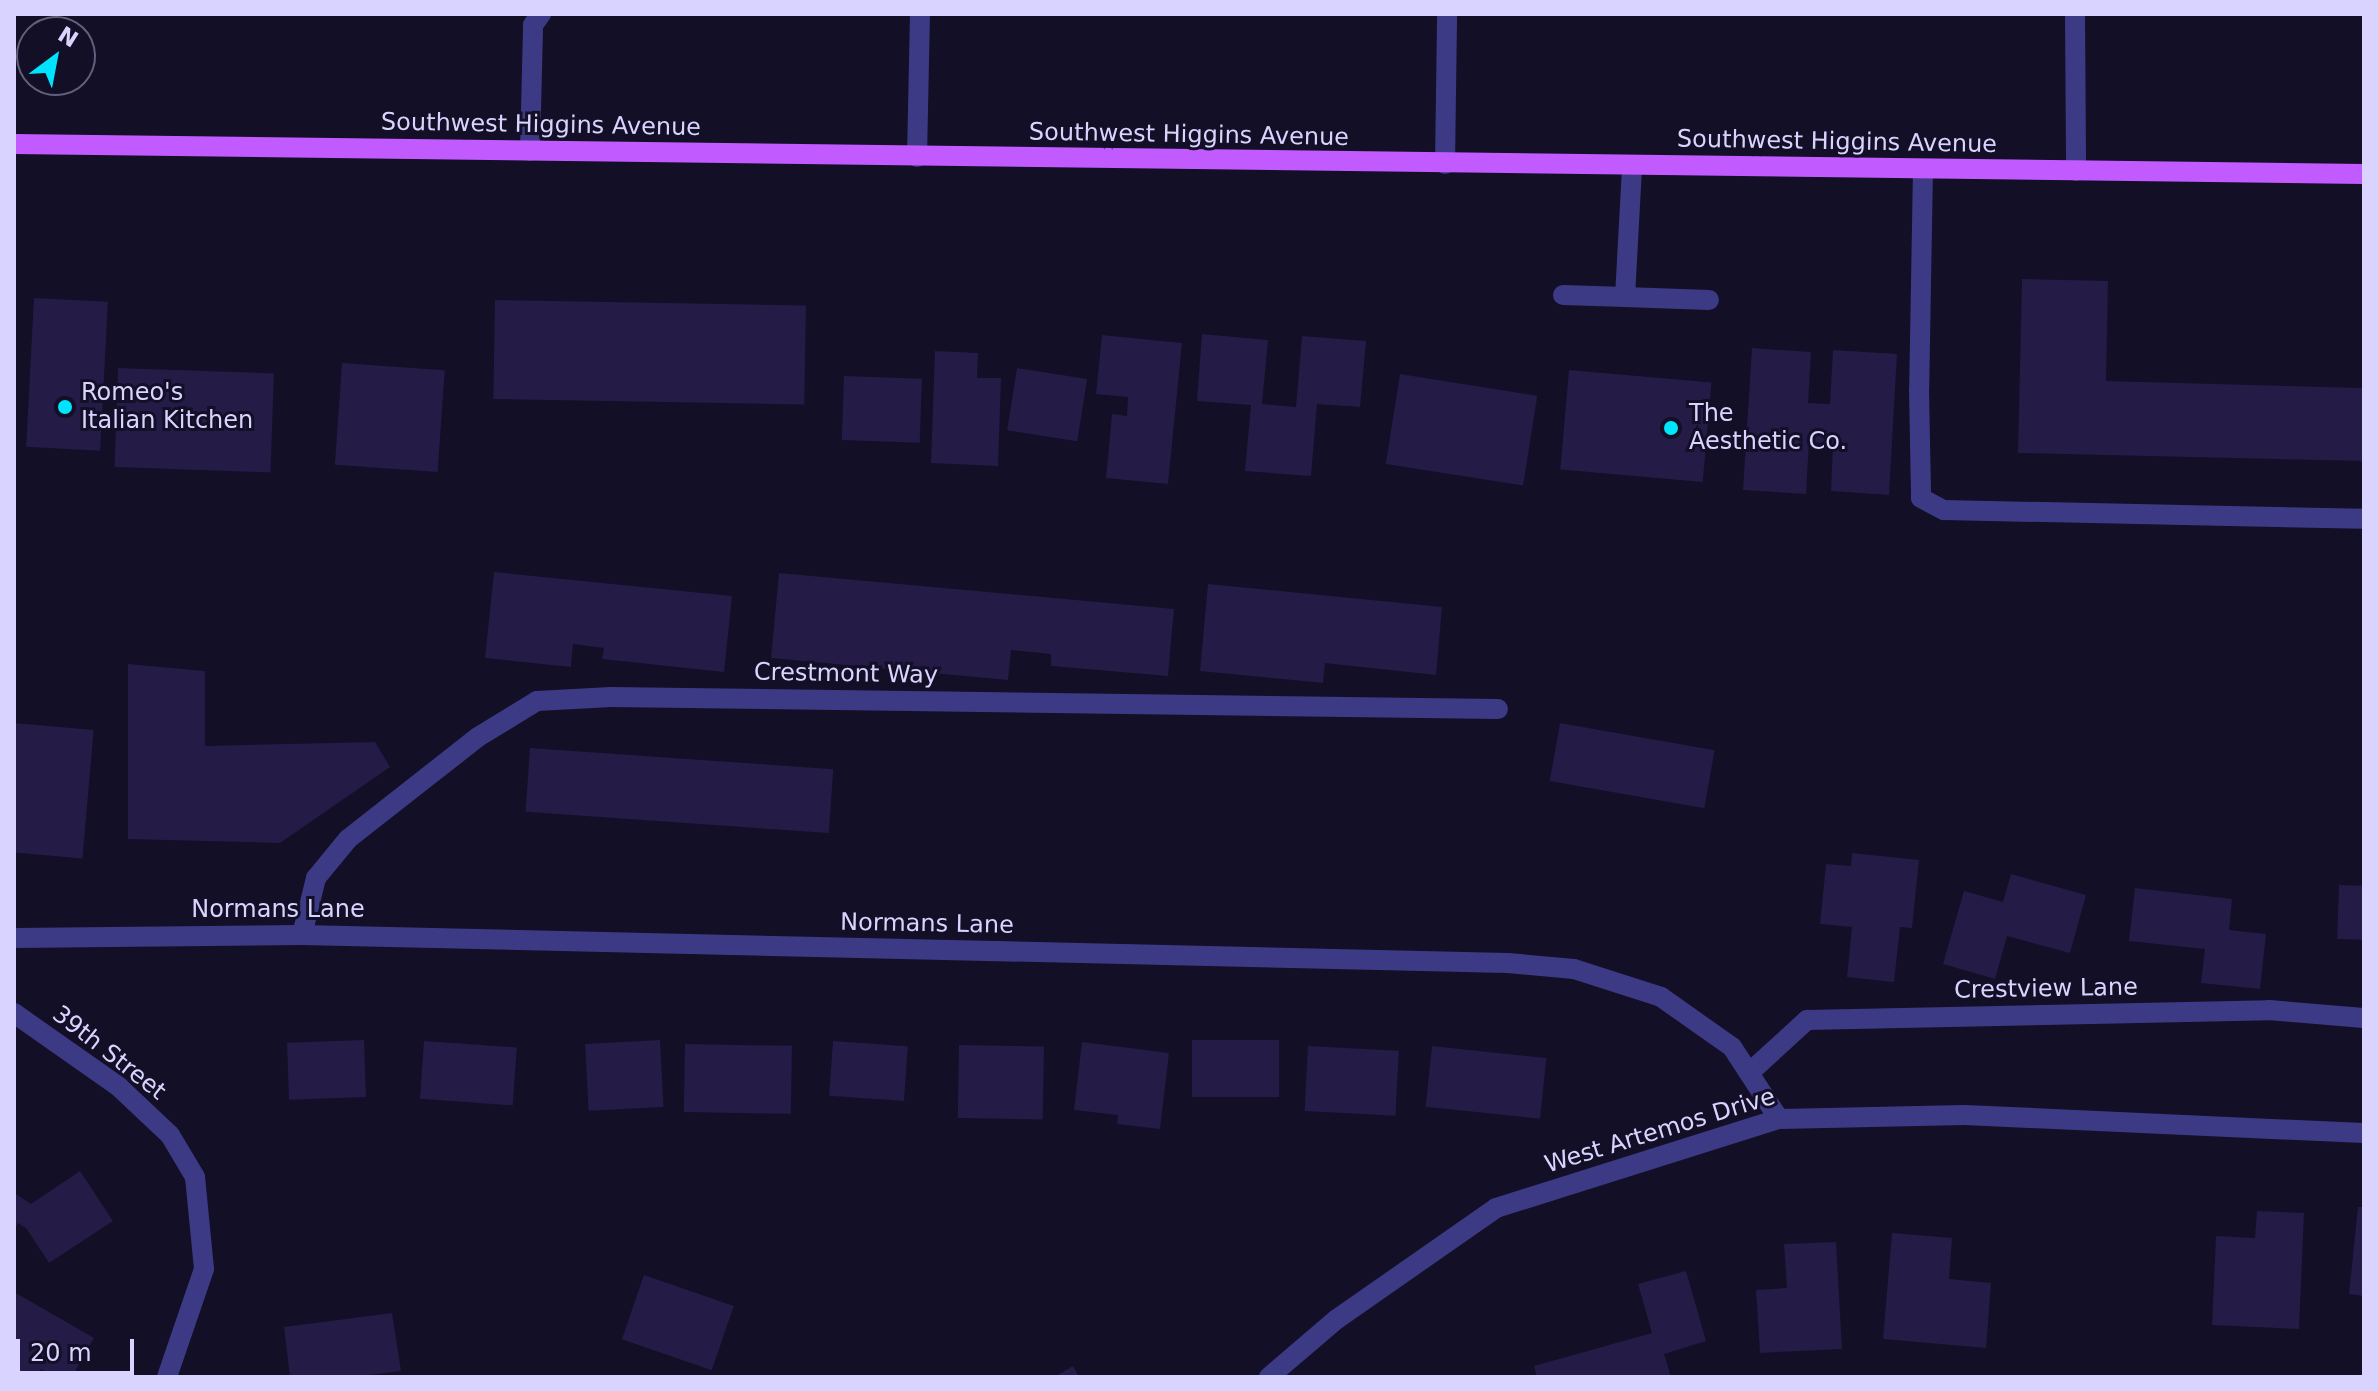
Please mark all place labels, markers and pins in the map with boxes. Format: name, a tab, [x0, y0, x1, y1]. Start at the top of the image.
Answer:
place label: Romeo's Italian Kitchen	[81, 379, 253, 435]
marker: Romeo's Italian Kitchen	[56, 398, 74, 416]
place label: The Aesthetic Co.	[1689, 400, 1847, 456]
marker: The Aesthetic Co.	[1660, 417, 1682, 439]

